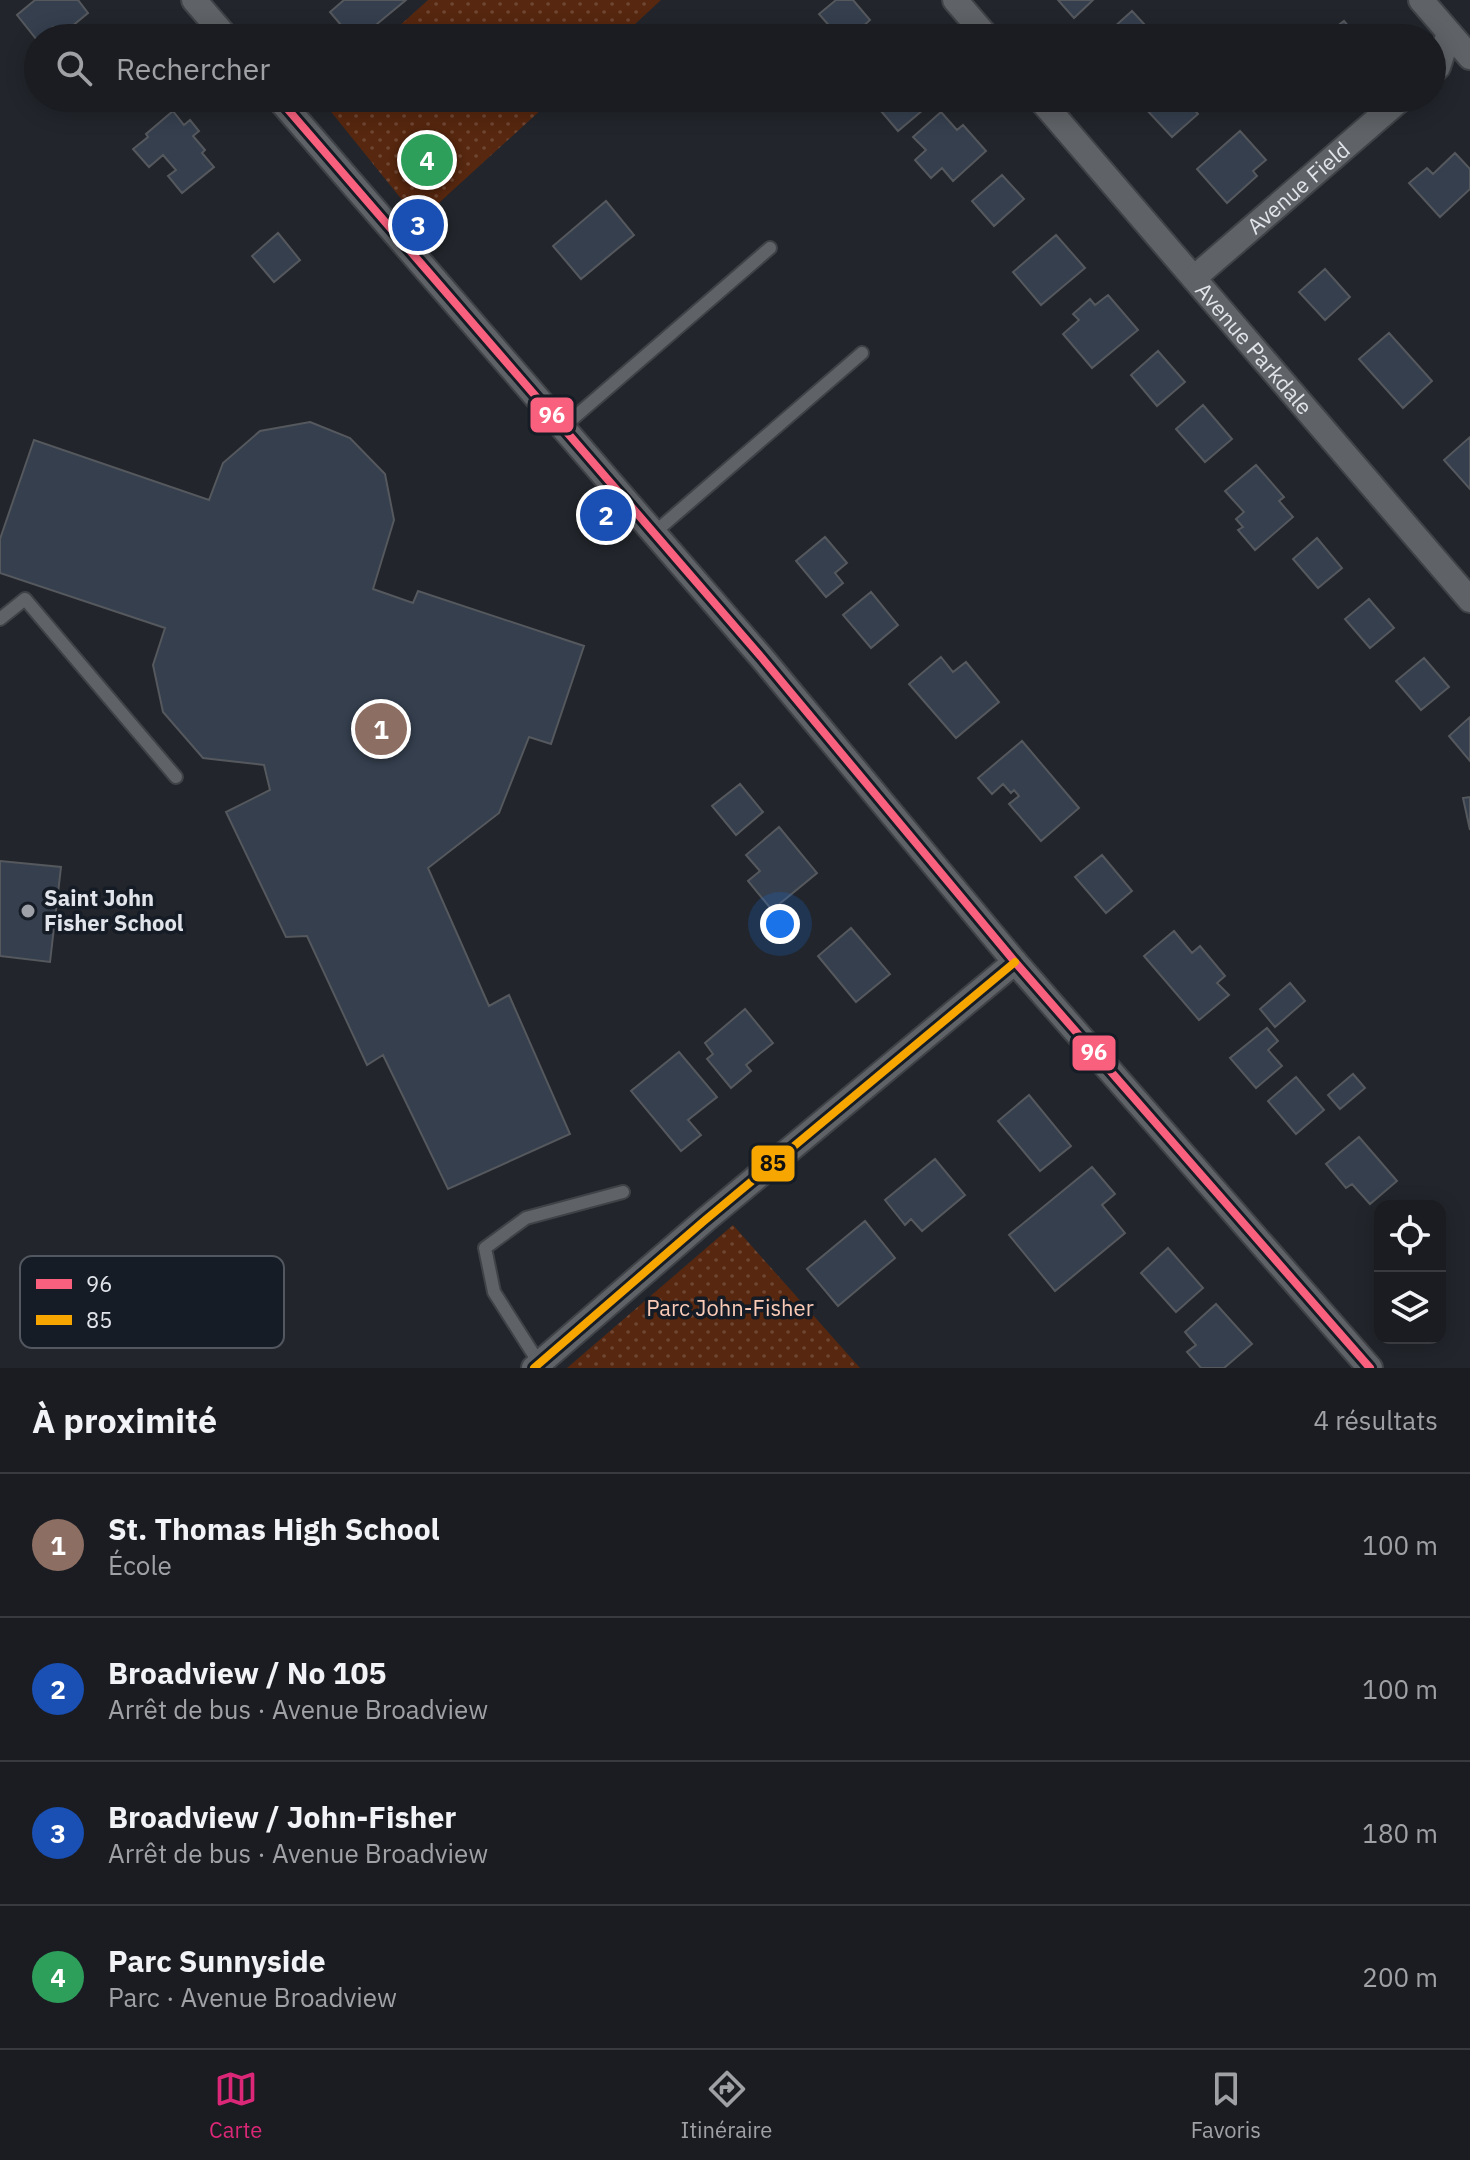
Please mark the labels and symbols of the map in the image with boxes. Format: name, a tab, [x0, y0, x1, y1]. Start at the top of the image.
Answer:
pin: 4	[401, 130, 453, 190]
street label: Avenue Field	[1240, 135, 1356, 240]
pin: 3	[392, 195, 444, 255]
street label: Avenue Parkdale	[1189, 276, 1319, 420]
line badge: 96	[529, 396, 575, 434]
text: 96	[539, 400, 565, 429]
pin: 2	[580, 485, 632, 545]
pin: 1	[355, 699, 407, 759]
place label: Saint John Fisher School	[44, 883, 184, 937]
marker: Saint John Fisher School	[19, 902, 37, 920]
your location	[760, 904, 800, 944]
line badge: 96	[1071, 1034, 1117, 1072]
text: 96	[1081, 1037, 1107, 1066]
line badge: 85	[750, 1144, 796, 1183]
text: 85	[760, 1148, 786, 1177]
legend	[20, 1256, 284, 1348]
text: 96	[86, 1269, 112, 1298]
park label: Parc John-Fisher	[646, 1293, 814, 1322]
text: 85	[86, 1305, 112, 1334]

